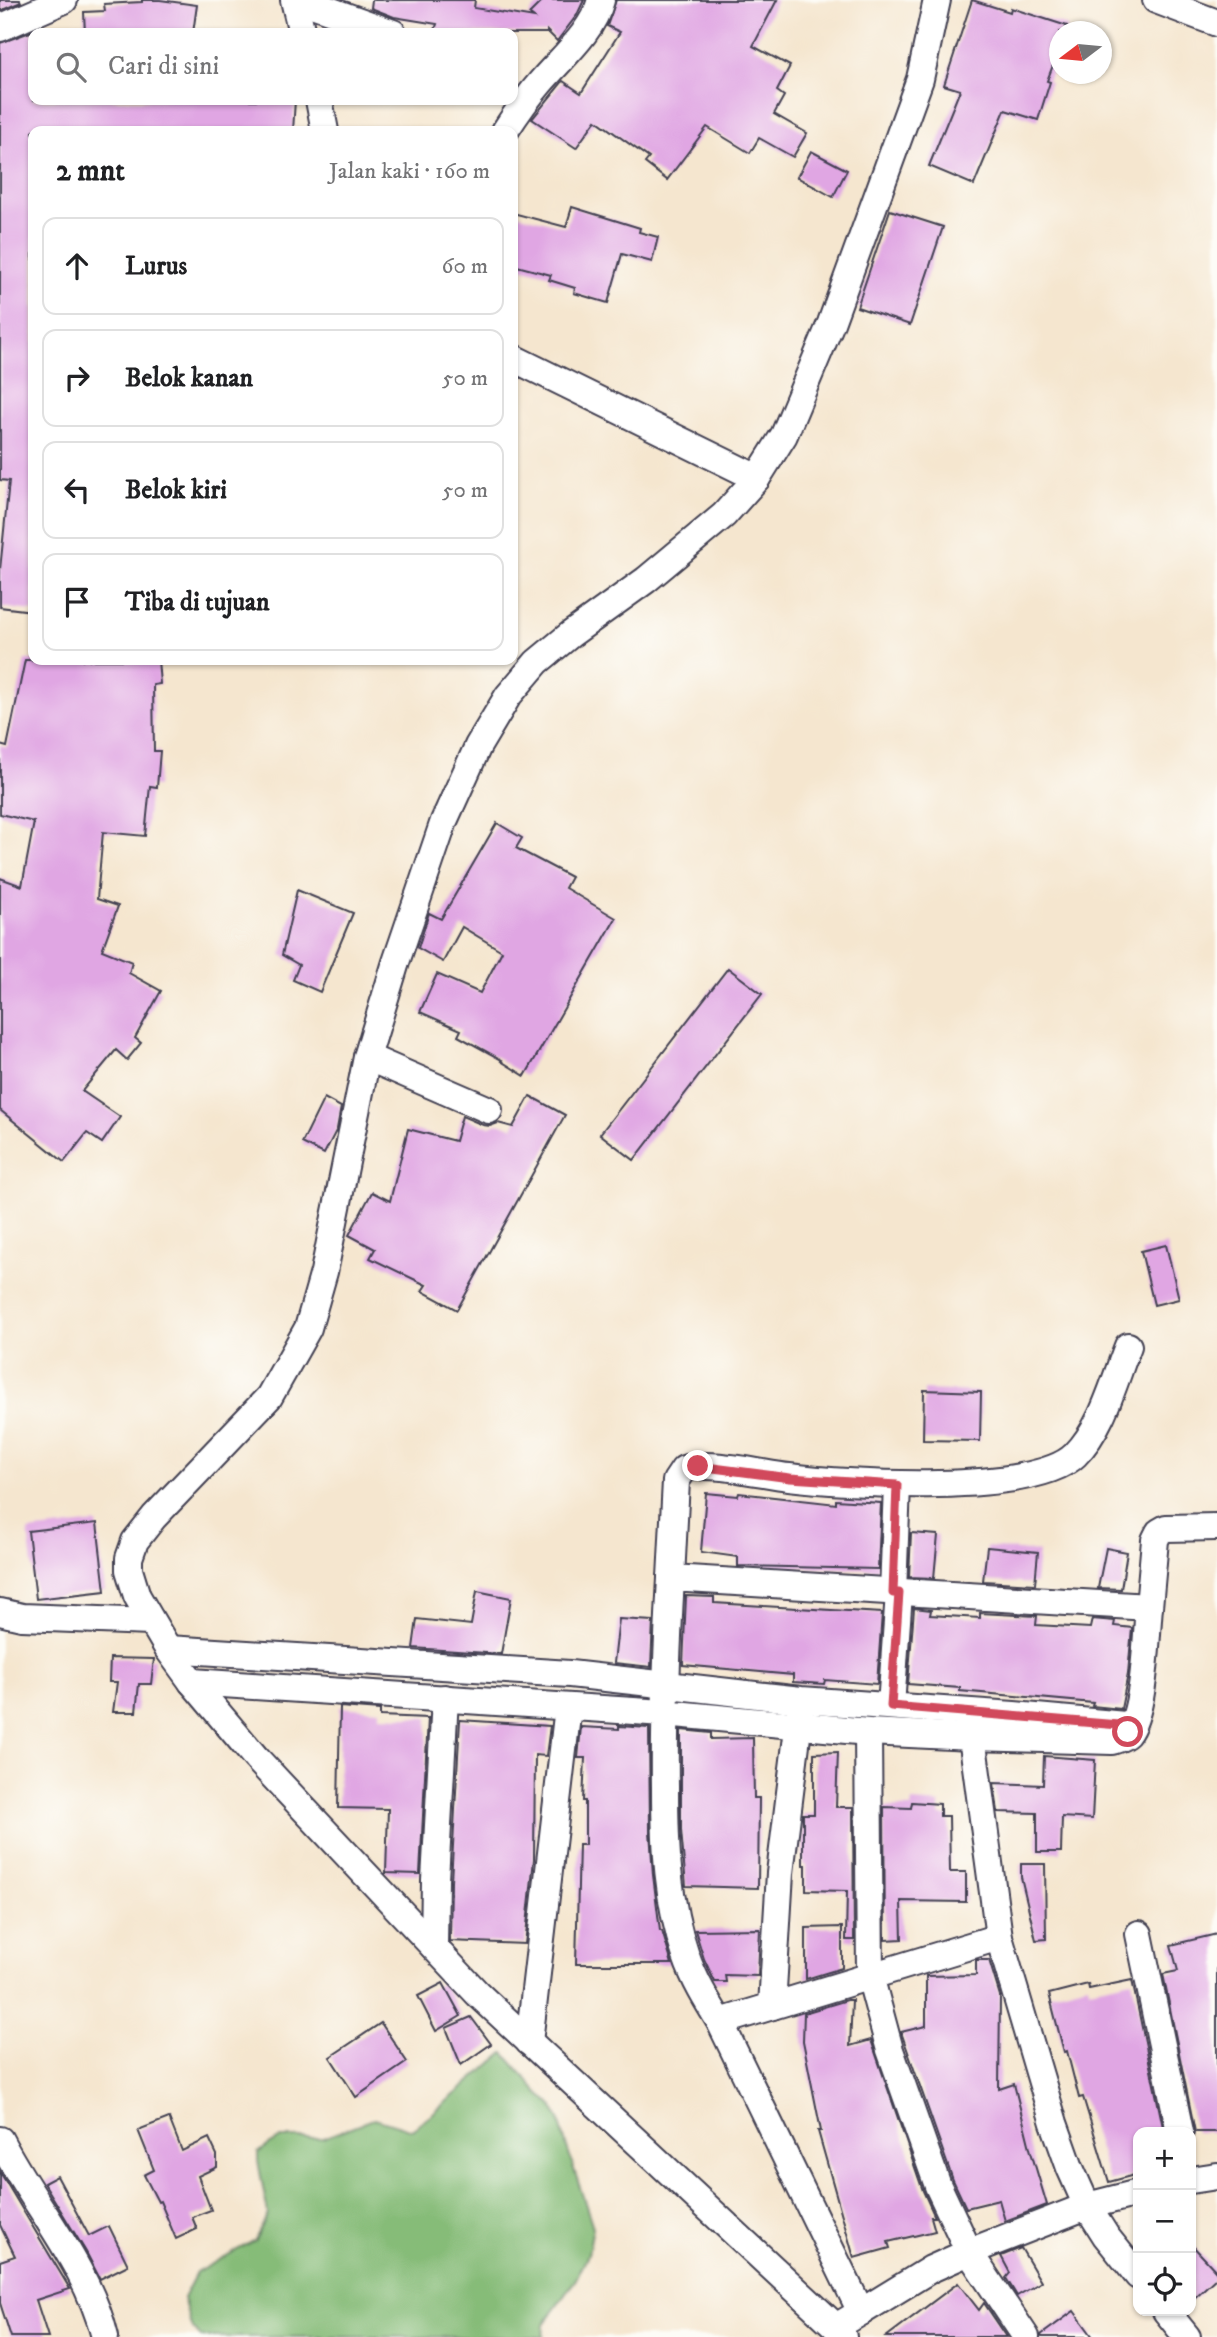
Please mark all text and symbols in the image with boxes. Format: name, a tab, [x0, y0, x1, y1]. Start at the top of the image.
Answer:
north arrow	[1049, 21, 1112, 84]
search box	[28, 28, 518, 105]
icon: search	[52, 48, 90, 86]
text: Cari di sini	[108, 50, 219, 83]
text: 2 mnt	[56, 153, 125, 190]
text: Jalan kaki · 160 m	[329, 157, 490, 186]
icon: ahead	[58, 247, 96, 285]
text: Lurus	[125, 250, 187, 283]
text: 60 m	[441, 252, 488, 281]
icon: right	[58, 359, 96, 397]
text: Belok kanan	[125, 362, 253, 395]
text: 50 m	[442, 364, 488, 393]
icon: left	[58, 471, 96, 509]
text: Belok kiri	[125, 474, 227, 507]
text: 50 m	[442, 476, 488, 505]
icon: arrive	[58, 583, 96, 621]
text: Tiba di tujuan	[125, 586, 270, 619]
route end	[682, 1450, 713, 1481]
route start	[1112, 1716, 1143, 1747]
map controls	[1133, 2127, 1196, 2316]
button: +	[1133, 2127, 1196, 2190]
button: −	[1133, 2190, 1196, 2253]
button: locate	[1133, 2253, 1196, 2316]

